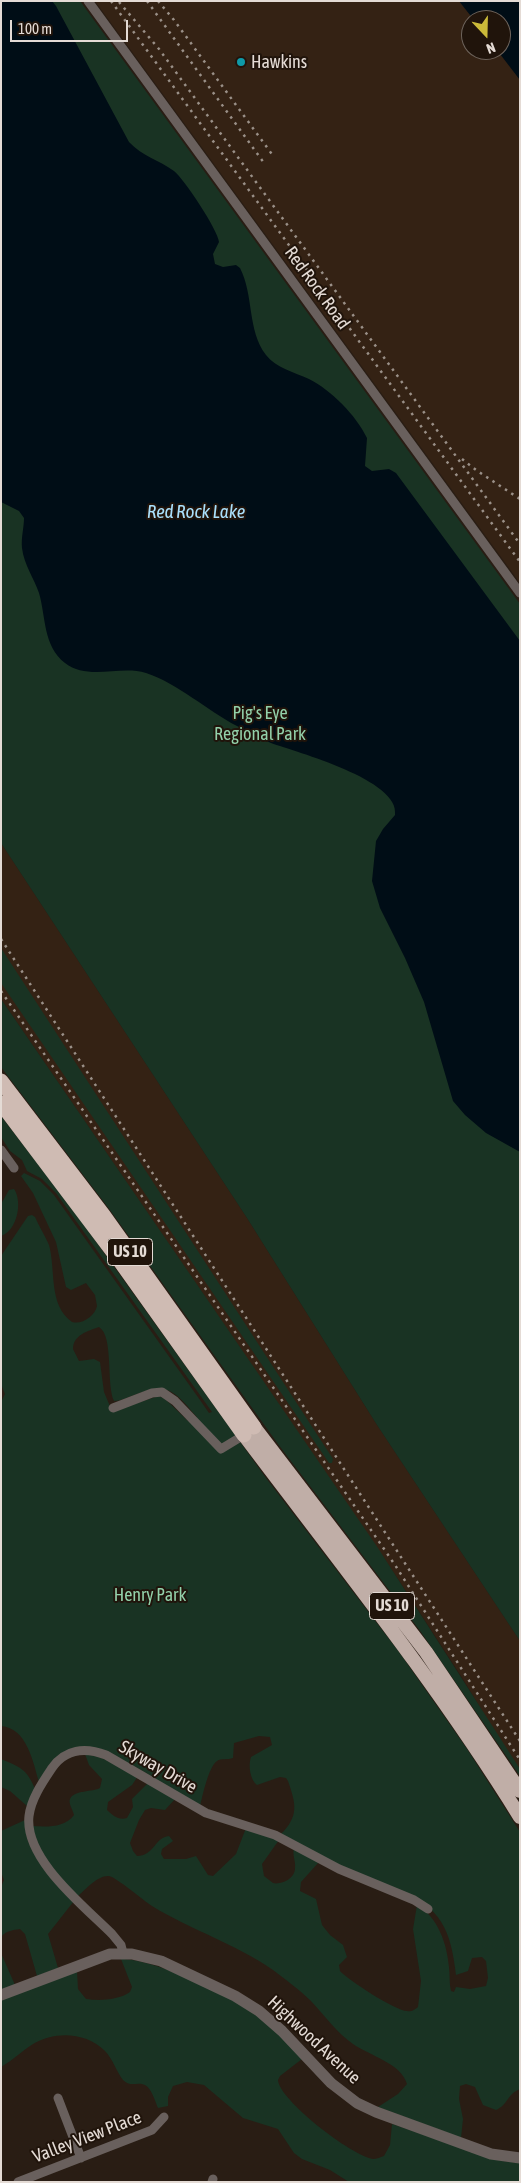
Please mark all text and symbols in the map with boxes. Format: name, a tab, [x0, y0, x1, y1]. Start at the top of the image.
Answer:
scale bar	[12, 10, 130, 42]
north arrow	[461, 10, 511, 60]
text: 100 m	[18, 20, 52, 37]
text: N	[484, 39, 498, 57]
place label: Hawkins	[251, 51, 307, 73]
marker: Hawkins	[235, 56, 247, 68]
street label: Red Rock Road	[280, 242, 354, 334]
water label: Red Rock Lake	[147, 501, 245, 523]
park label: Pig's Eye Regional Park	[214, 702, 306, 744]
road number: US 10	[108, 1238, 152, 1266]
park label: Henry Park	[114, 1584, 186, 1606]
road number: US 10	[370, 1592, 414, 1620]
street label: Skyway Drive	[115, 1736, 201, 1798]
street label: Highwood Avenue	[263, 1991, 365, 2089]
street label: Valley View Place	[30, 2106, 144, 2168]

